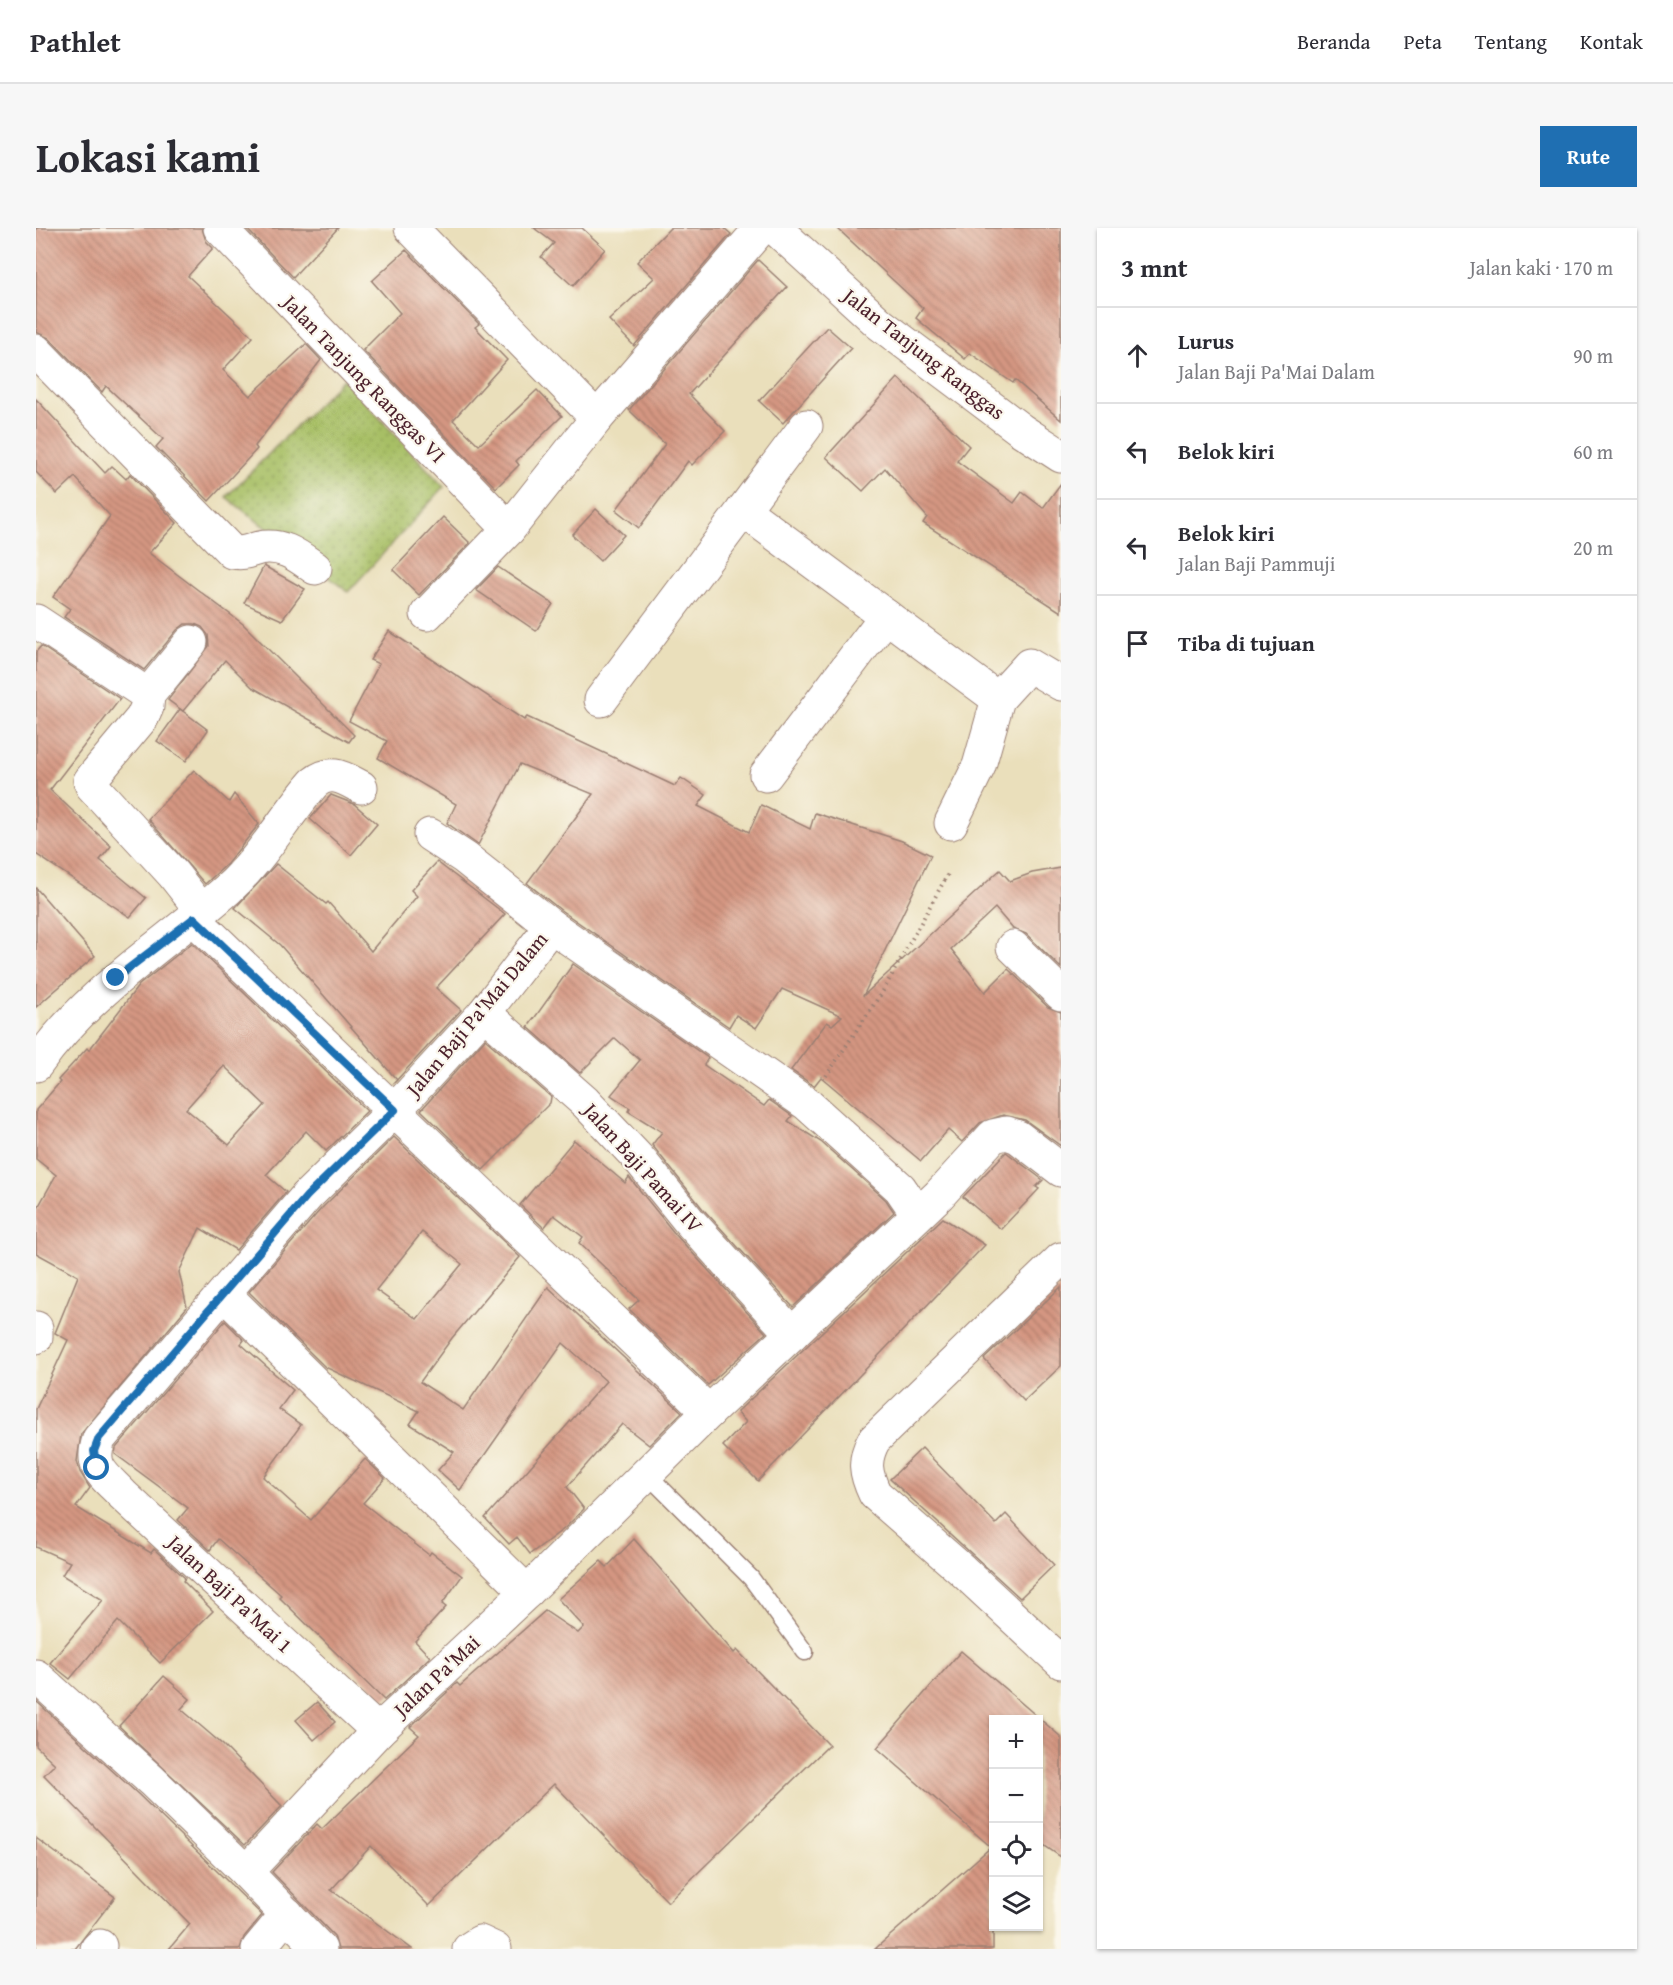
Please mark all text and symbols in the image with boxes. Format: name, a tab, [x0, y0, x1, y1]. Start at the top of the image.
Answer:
text: Pathlet	[30, 21, 121, 62]
text: Beranda	[1297, 26, 1370, 57]
text: Peta	[1403, 26, 1442, 57]
text: Tentang	[1475, 26, 1547, 57]
text: Kontak	[1580, 26, 1643, 57]
text: Lokasi kami	[36, 126, 260, 187]
button: Rute	[1540, 126, 1637, 187]
text: 3 mnt	[1121, 248, 1188, 287]
text: Jalan kaki · 170 m	[1469, 253, 1613, 282]
street label: Jalan Tanjung Ranggas	[834, 279, 1012, 427]
street label: Jalan Tanjung Ranggas VI	[274, 285, 453, 470]
text: Lurus	[1178, 325, 1234, 357]
icon: ahead	[1121, 339, 1154, 372]
text: 90 m	[1573, 341, 1613, 370]
text: Jalan Baji Pa'Mai Dalam	[1178, 357, 1375, 386]
icon: left	[1121, 435, 1154, 468]
text: Belok kiri	[1178, 435, 1275, 467]
text: 60 m	[1573, 437, 1613, 466]
text: Belok kiri	[1178, 517, 1275, 549]
icon: left	[1121, 531, 1154, 564]
text: 20 m	[1573, 533, 1613, 562]
text: Jalan Baji Pammuji	[1178, 549, 1335, 578]
icon: arrive	[1121, 627, 1154, 660]
text: Tiba di tujuan	[1178, 627, 1315, 659]
street label: Jalan Baji Pa'Mai Dalam	[396, 925, 555, 1105]
route end	[102, 964, 128, 990]
street label: Jalan Baji Pamai IV	[574, 1093, 711, 1240]
route start	[83, 1454, 109, 1480]
street label: Jalan Baji Pa'Mai 1	[159, 1525, 300, 1660]
street label: Jalan Pa'Mai	[384, 1627, 487, 1726]
map controls	[989, 1715, 1043, 1931]
button: +	[989, 1715, 1043, 1769]
button: −	[989, 1769, 1043, 1823]
button: locate	[989, 1823, 1043, 1877]
button: layers	[989, 1877, 1043, 1931]

